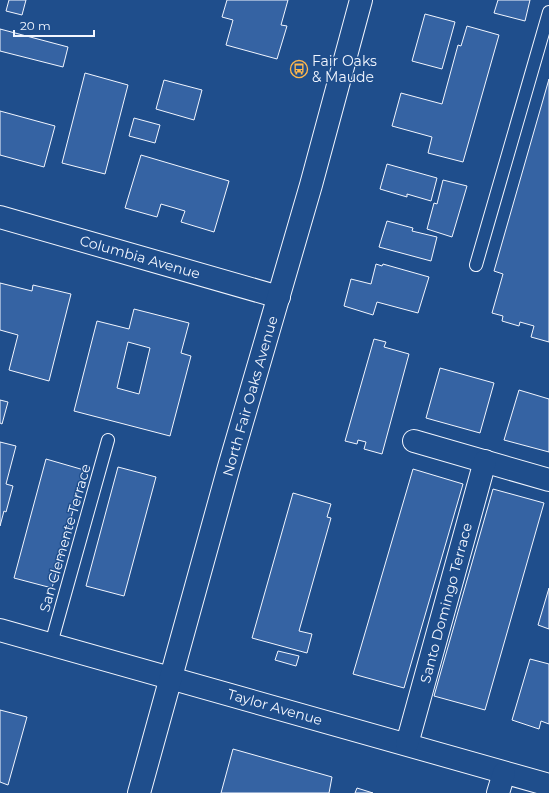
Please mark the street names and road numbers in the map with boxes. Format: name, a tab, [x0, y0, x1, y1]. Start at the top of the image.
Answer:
street label: Columbia Avenue	[78, 231, 202, 283]
street label: North Fair Oaks Avenue	[218, 314, 282, 478]
street label: San Clemente Terrace	[35, 462, 95, 614]
street label: Santo Domingo Terrace	[416, 521, 476, 685]
street label: Taylor Avenue	[225, 685, 325, 729]

